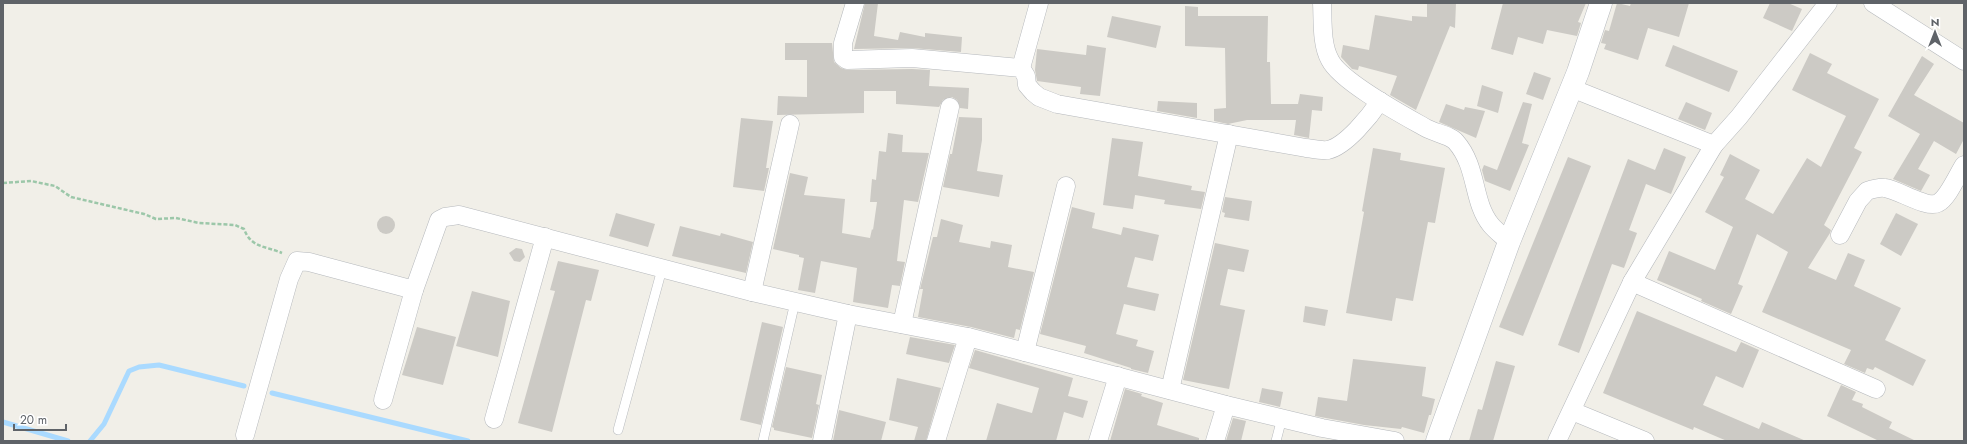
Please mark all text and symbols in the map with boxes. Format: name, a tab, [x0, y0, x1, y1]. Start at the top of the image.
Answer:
north arrow	[1915, 12, 1955, 52]
text: N	[1931, 14, 1939, 30]
scale bar	[14, 406, 66, 432]
text: 20 m	[20, 411, 47, 429]

